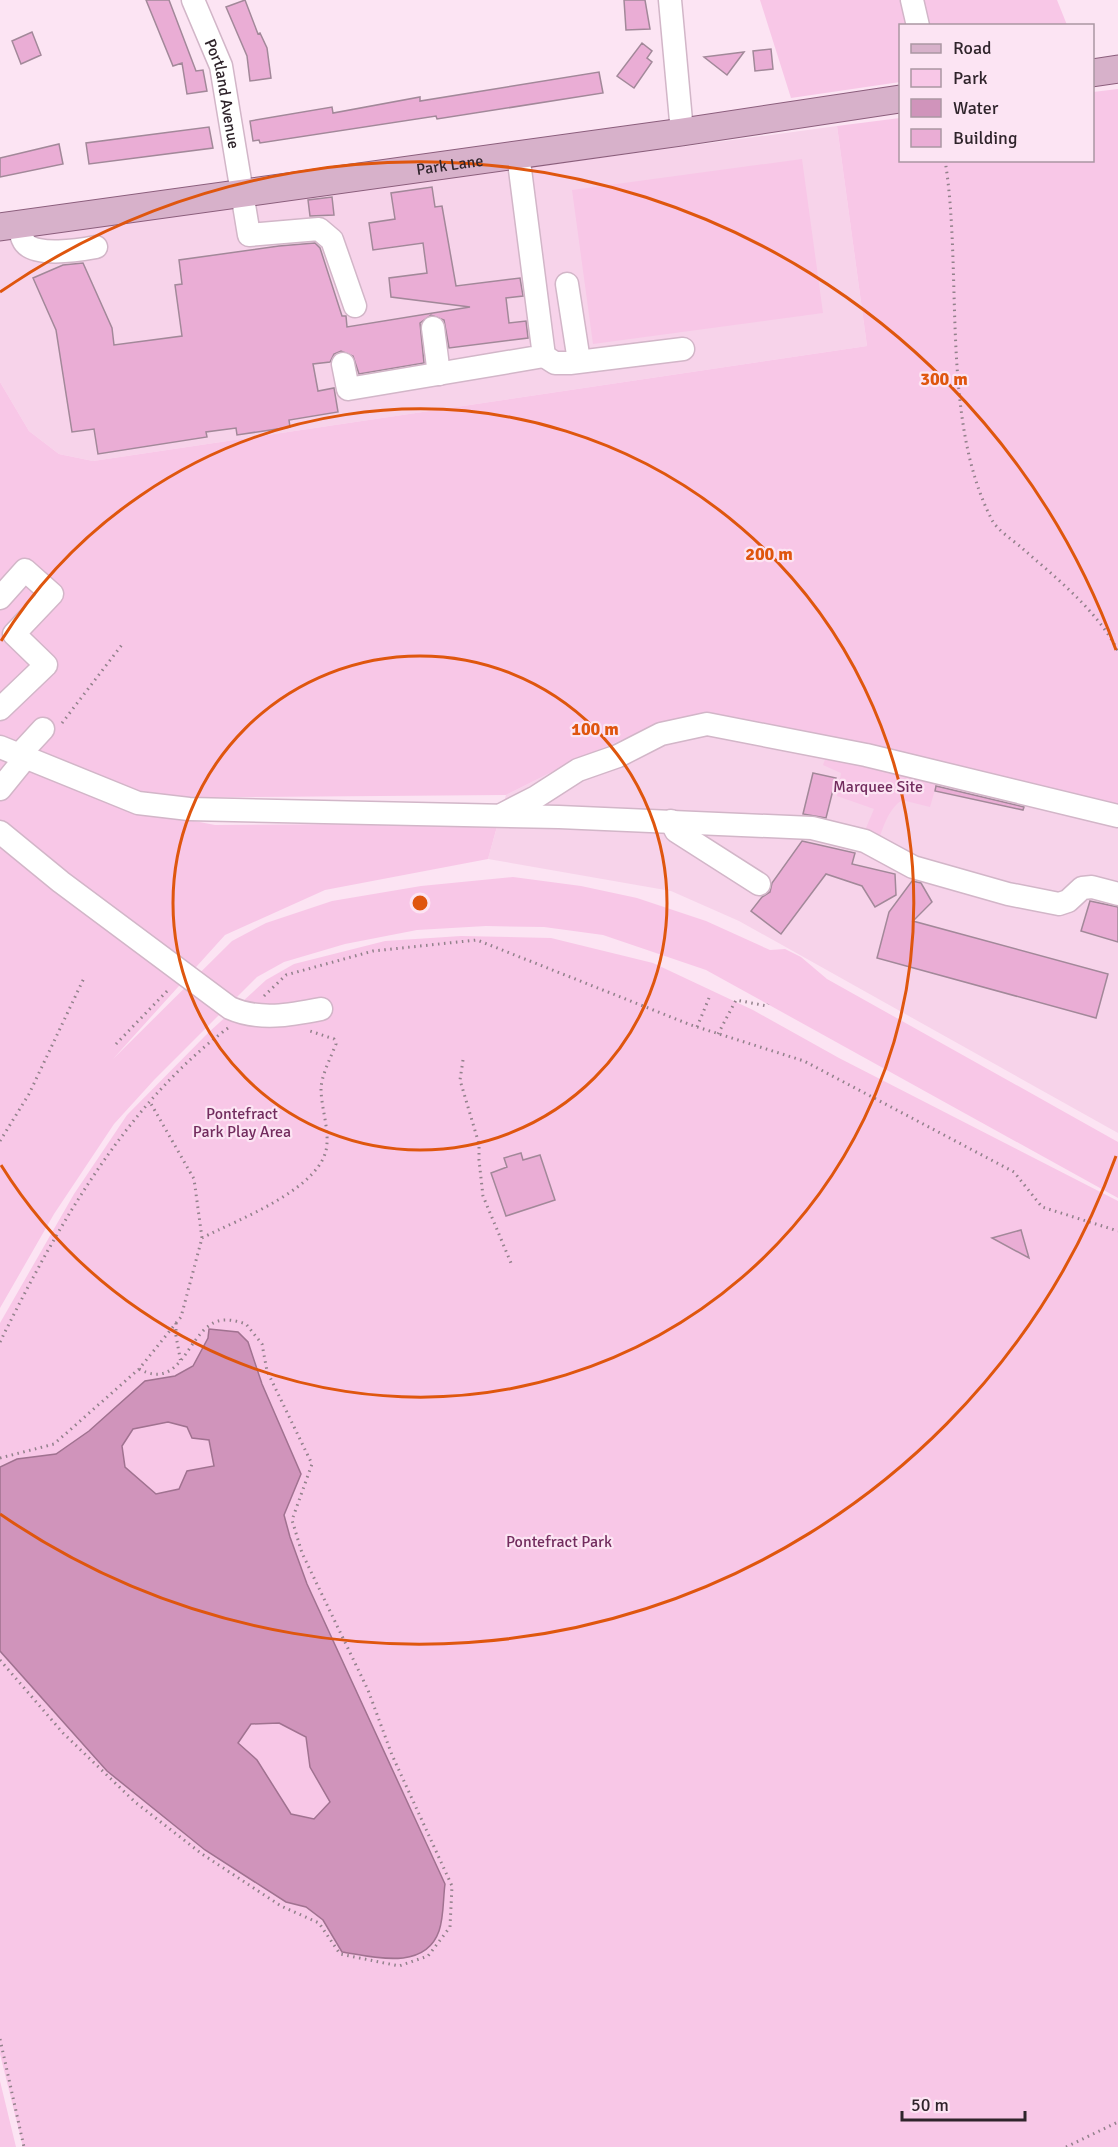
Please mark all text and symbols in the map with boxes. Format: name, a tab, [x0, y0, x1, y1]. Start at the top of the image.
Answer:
legend	[899, 24, 1094, 162]
street label: Portland Avenue	[200, 36, 244, 150]
text: Road	[953, 37, 992, 59]
text: Park	[953, 67, 988, 89]
text: Water	[953, 97, 999, 119]
text: Building	[953, 127, 1017, 149]
street label: Park Lane	[415, 151, 485, 180]
text: 300 m	[920, 368, 968, 390]
text: 200 m	[745, 543, 793, 565]
text: 100 m	[571, 718, 619, 740]
park label: Marquee Site	[833, 777, 923, 797]
centre of rings	[410, 893, 430, 913]
park label: Pontefract Park Play Area	[193, 1104, 291, 1142]
park label: Pontefract Park	[506, 1532, 612, 1552]
scale bar	[902, 2084, 1025, 2122]
text: 50 m	[911, 2094, 949, 2116]

